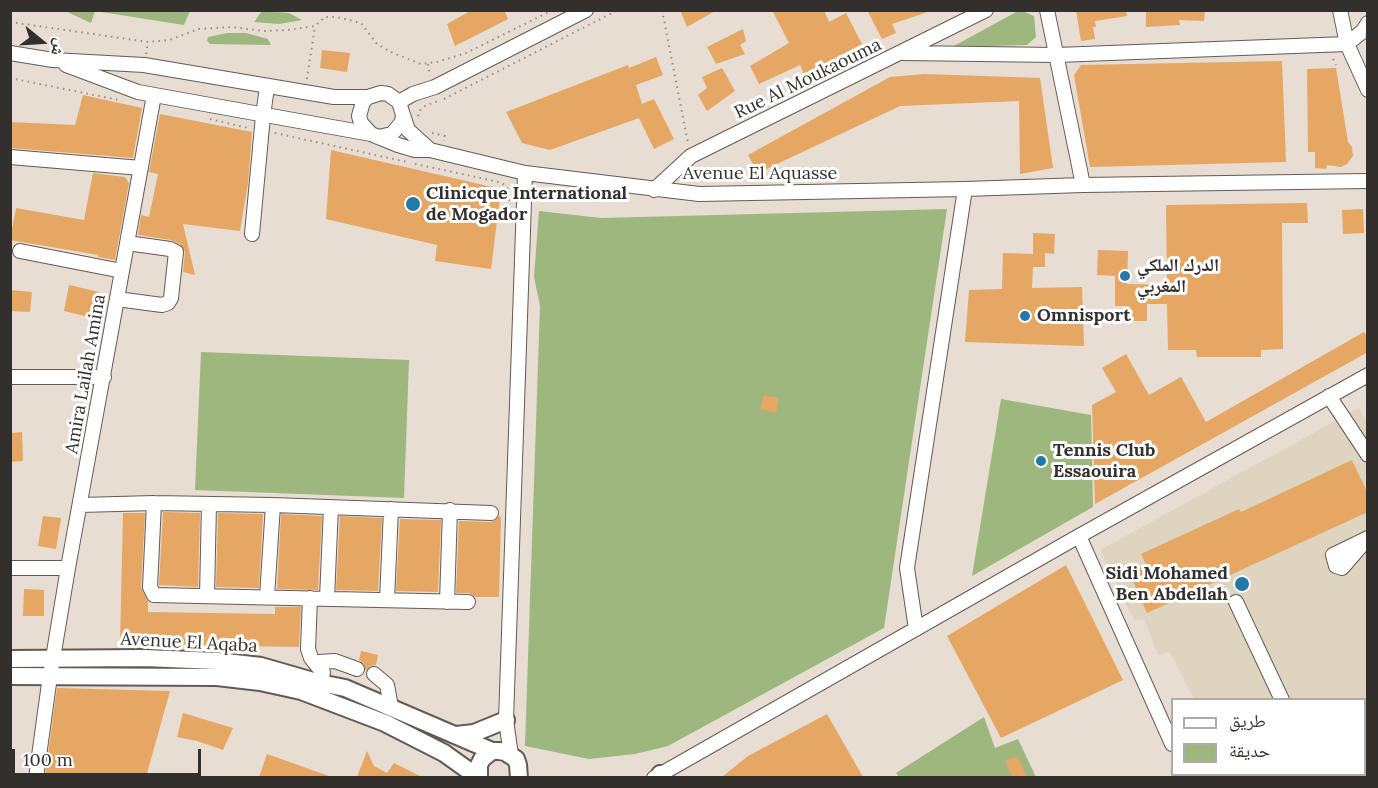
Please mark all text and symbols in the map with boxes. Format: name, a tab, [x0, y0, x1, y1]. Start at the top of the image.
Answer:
north arrow	[12, 12, 72, 72]
street label: Rue Al Moukaouma	[731, 34, 885, 124]
text: ش	[47, 36, 71, 59]
street label: Avenue El Aquasse	[683, 163, 837, 185]
place label: Clinicque International de Mogador	[426, 183, 627, 226]
marker: Clinicque International de Mogador	[404, 195, 422, 213]
place label: الدرك الملكي المغربي	[1137, 255, 1219, 298]
marker: الدرك الملكي المغربي	[1118, 269, 1132, 283]
street label: Amira Lailah Amina	[61, 293, 111, 455]
place label: Omnisport	[1037, 305, 1131, 327]
marker: Omnisport	[1018, 309, 1032, 323]
place label: Tennis Club Essaouira	[1053, 440, 1155, 482]
marker: Tennis Club Essaouira	[1034, 454, 1048, 468]
place label: Sidi Mohamed Ben Abdellah	[1105, 563, 1228, 606]
marker: Sidi Mohamed Ben Abdellah	[1233, 575, 1251, 593]
street label: Avenue El Aqaba	[120, 629, 258, 657]
legend	[1171, 698, 1366, 776]
text: طريق	[1229, 709, 1266, 732]
scale bar	[15, 737, 204, 775]
text: حديقة	[1229, 739, 1270, 762]
text: 100 m	[23, 748, 73, 771]

